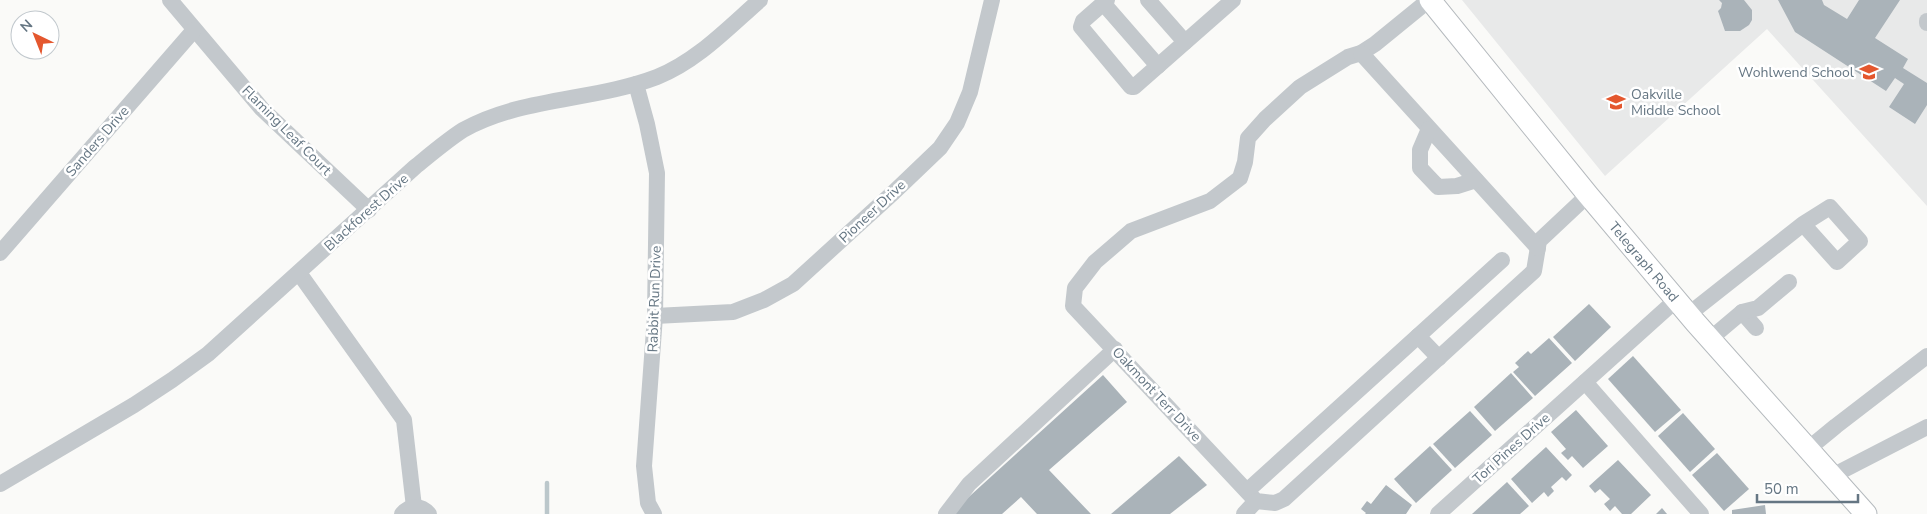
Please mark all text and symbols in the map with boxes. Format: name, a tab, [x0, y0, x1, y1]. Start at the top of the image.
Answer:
north arrow	[10, 10, 60, 60]
text: N	[16, 15, 37, 36]
school or university icon: Wohlwend School	[1858, 61, 1880, 83]
place label: Wohlwend School	[1738, 63, 1855, 82]
street label: Flaming Leaf Court	[238, 81, 336, 179]
place label: Oakville Middle School	[1631, 85, 1721, 120]
school or university icon: Oakville Middle School	[1605, 91, 1627, 113]
street label: Sanders Drive	[61, 102, 133, 181]
street label: Blackforest Drive	[320, 169, 413, 255]
street label: Pioneer Drive	[835, 176, 910, 247]
street label: Telegraph Road	[1604, 218, 1683, 306]
street label: Rabbit Run Drive	[643, 245, 666, 353]
street label: Oakmont Terr Drive	[1108, 343, 1206, 446]
street label: Tori Pines Drive	[1469, 409, 1554, 488]
scale bar	[1757, 472, 1858, 504]
text: 50 m	[1764, 479, 1799, 499]

